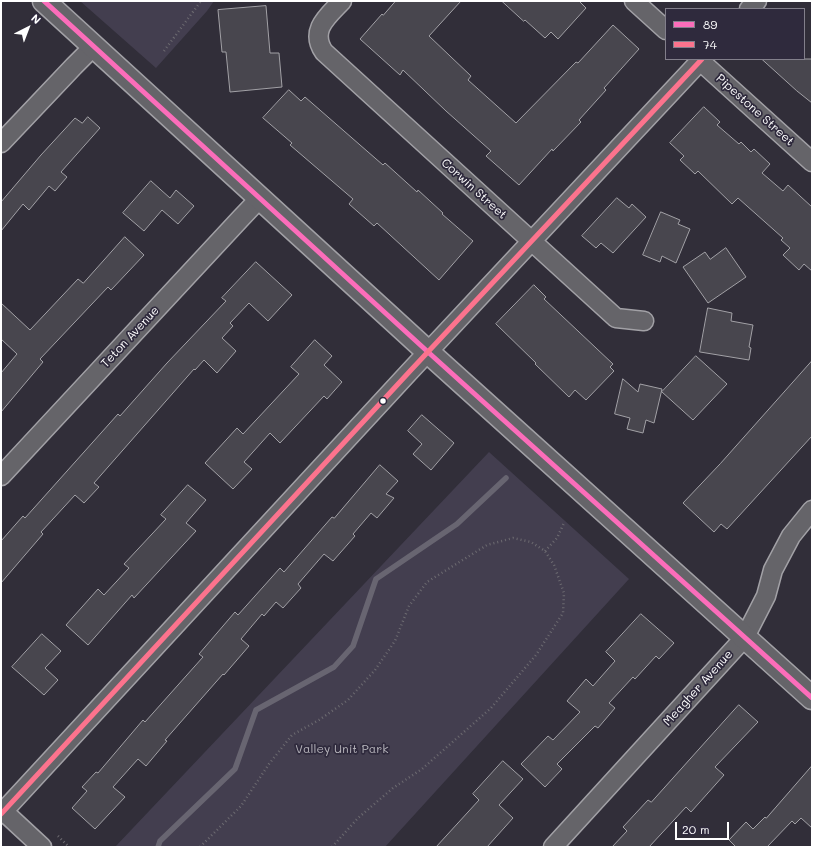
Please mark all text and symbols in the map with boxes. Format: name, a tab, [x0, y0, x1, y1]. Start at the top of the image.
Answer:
north arrow	[8, 8, 48, 48]
legend	[665, 8, 805, 60]
text: N	[28, 10, 44, 27]
text: 89	[703, 16, 717, 32]
text: 74	[703, 36, 717, 52]
street label: Pipestone Street	[713, 71, 797, 149]
street label: Corwin Street	[438, 156, 510, 222]
street label: Teton Avenue	[98, 303, 162, 371]
unlabelled marker	[378, 396, 388, 406]
street label: Meagher Avenue	[660, 647, 736, 729]
park label: Valley Unit Park	[295, 742, 389, 756]
scale bar	[677, 814, 731, 840]
text: 20 m	[682, 821, 710, 837]

